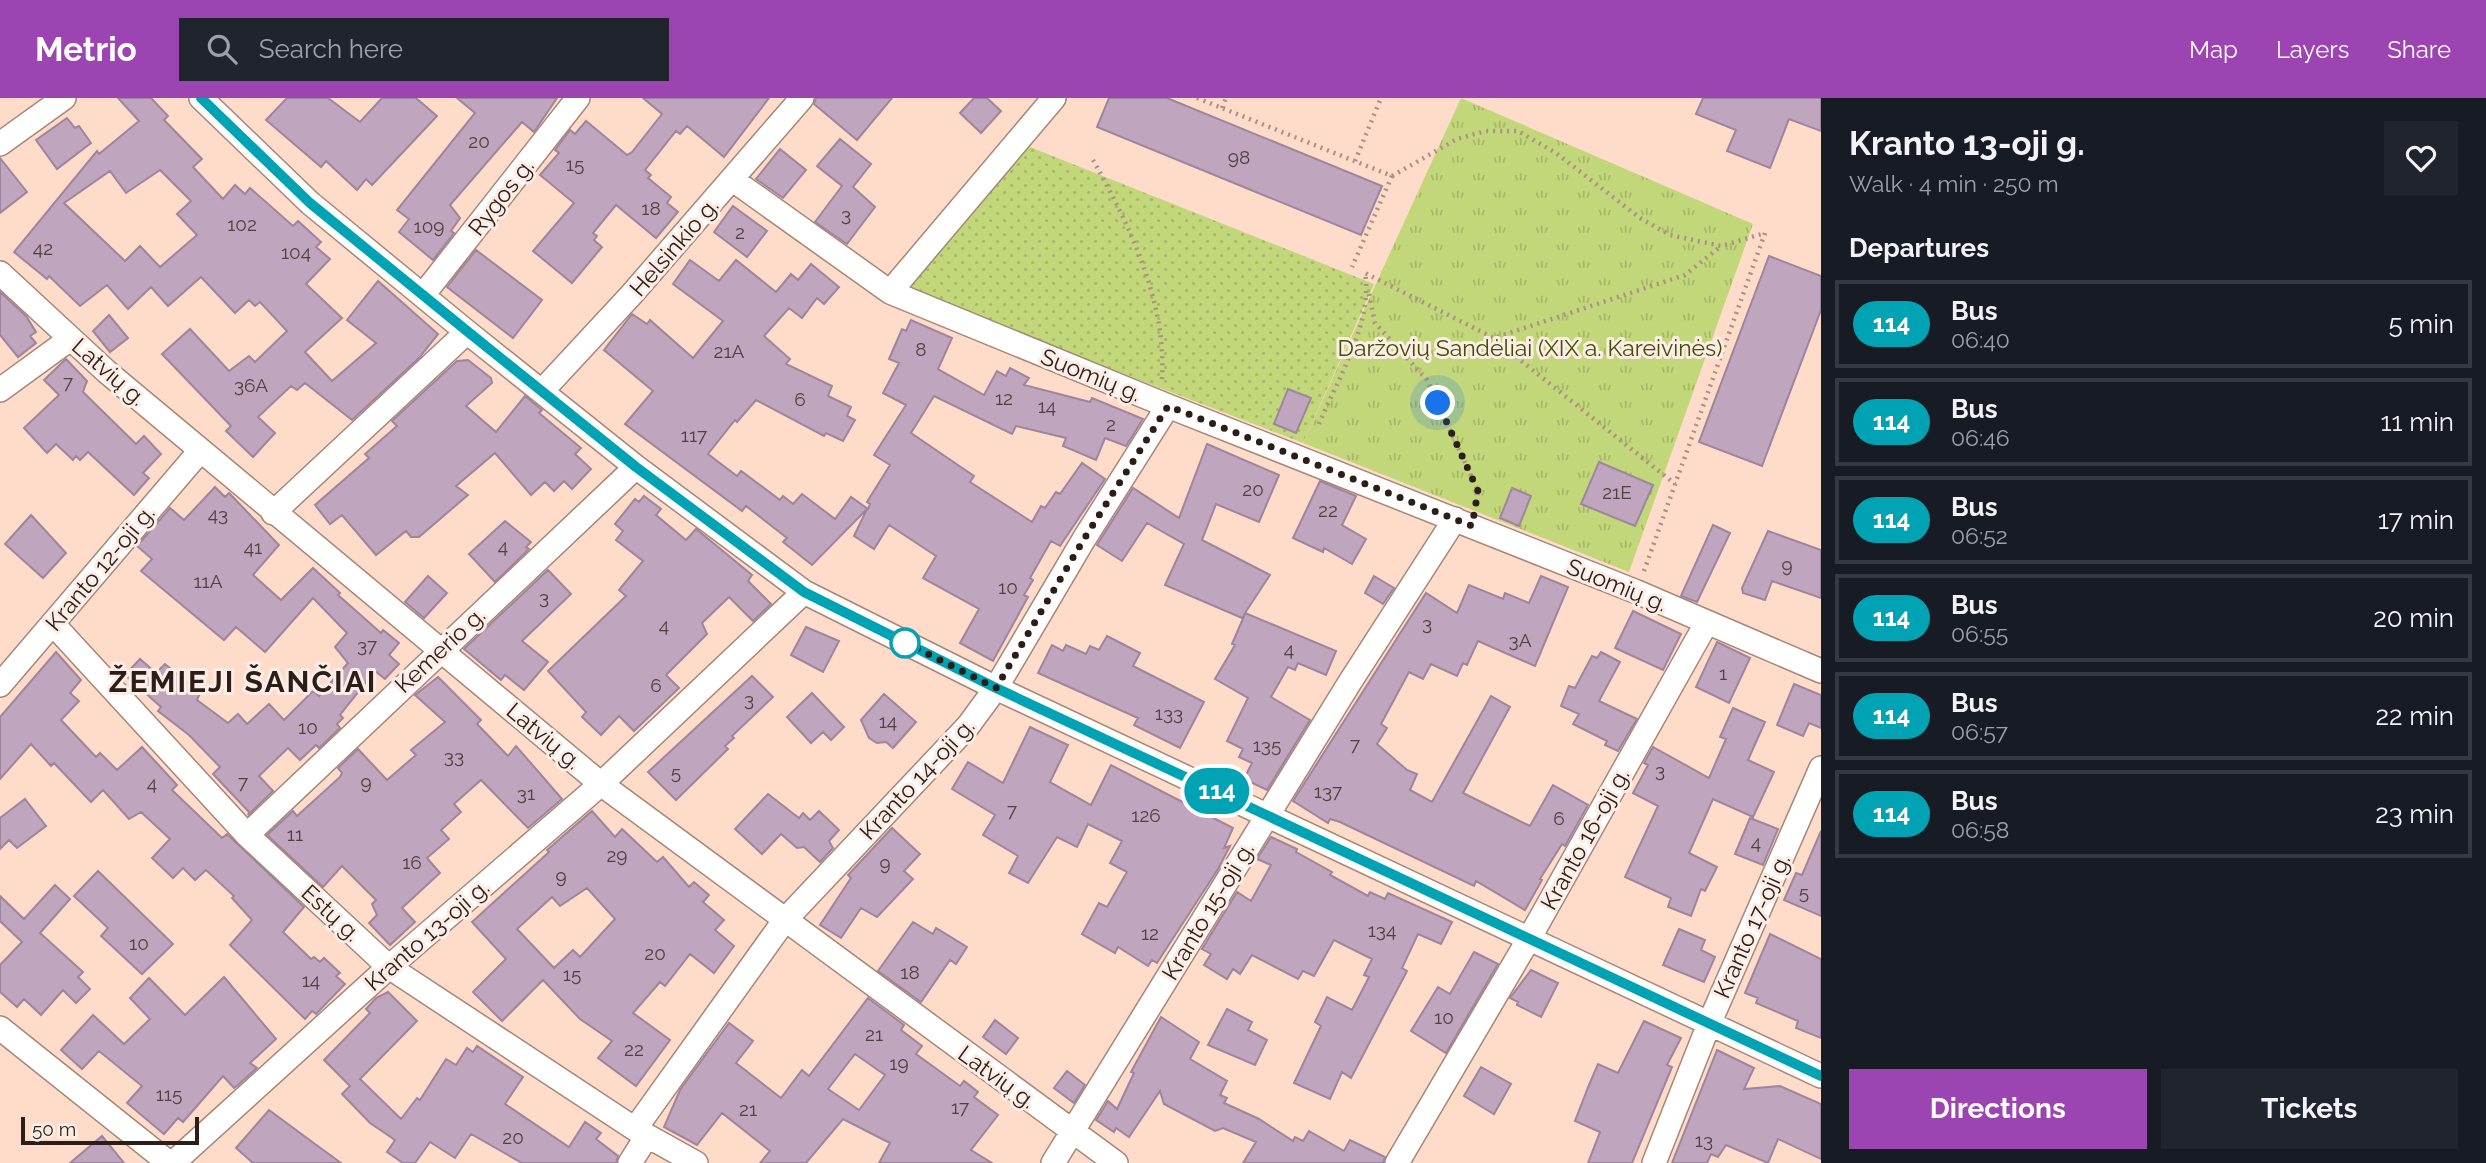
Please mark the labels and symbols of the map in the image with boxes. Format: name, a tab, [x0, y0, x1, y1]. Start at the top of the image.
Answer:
house number: 20	[468, 130, 490, 152]
house number: 98	[1228, 146, 1250, 168]
street label: Rygos g.	[462, 153, 539, 241]
house number: 15	[566, 153, 584, 175]
street label: Helsinkio g.	[624, 192, 724, 301]
house number: 18	[641, 197, 661, 219]
house number: 3	[841, 203, 851, 225]
house number: 102	[227, 213, 257, 235]
house number: 109	[414, 215, 444, 237]
house number: 2	[735, 221, 745, 243]
house number: 42	[33, 237, 53, 259]
house number: 104	[281, 241, 311, 263]
street label: Latvių g.	[67, 332, 152, 411]
park label: Daržovių Sandėliai (XIX a. Kareivinės)	[1338, 334, 1722, 361]
house number: 8	[915, 338, 927, 360]
house number: 21A	[714, 340, 745, 362]
street label: Suomių g.	[1037, 342, 1145, 407]
house number: 7	[63, 371, 73, 393]
house number: 36A	[234, 374, 268, 396]
your location	[1420, 385, 1455, 420]
house number: 12	[995, 387, 1013, 409]
house number: 6	[794, 388, 806, 410]
house number: 14	[1038, 395, 1056, 417]
house number: 2	[1106, 413, 1116, 435]
house number: 117	[681, 424, 707, 446]
house number: 20	[1242, 478, 1264, 500]
house number: 21E	[1602, 481, 1632, 503]
street label: Kranto 12-oji g.	[39, 499, 160, 636]
house number: 22	[1318, 499, 1338, 521]
house number: 43	[208, 503, 228, 525]
house number: 4	[498, 535, 508, 557]
house number: 41	[244, 536, 262, 558]
street label: Suomių g.	[1563, 552, 1671, 617]
house number: 9	[1781, 554, 1793, 576]
house number: 11A	[193, 570, 223, 592]
house number: 10	[998, 576, 1018, 598]
house number: 3	[539, 586, 549, 608]
street label: Kemerio g.	[389, 601, 490, 698]
house number: 3	[1422, 612, 1432, 634]
house number: 4	[659, 614, 669, 636]
unlabelled marker	[890, 628, 920, 658]
house number: 3A	[1509, 629, 1532, 651]
house number: 37	[357, 634, 377, 656]
house number: 4	[1284, 638, 1294, 660]
house number: 1	[1719, 662, 1727, 684]
district label: ŽEMIEJI ŠANČIAI	[109, 664, 377, 699]
house number: 6	[650, 674, 662, 696]
house number: 3	[744, 688, 754, 710]
street label: Latvių g.	[502, 697, 587, 775]
house number: 133	[1155, 702, 1183, 724]
house number: 14	[879, 710, 897, 732]
street label: Kranto 14-oji g.	[854, 712, 980, 845]
house number: 10	[298, 716, 318, 738]
house number: 7	[1350, 733, 1360, 755]
house number: 135	[1253, 734, 1281, 756]
house number: 33	[444, 745, 464, 767]
house number: 3	[1655, 759, 1665, 781]
house number: 5	[671, 761, 681, 783]
street label: Kranto 16-oji g.	[1535, 763, 1635, 914]
line badge: 114	[1177, 768, 1257, 814]
house number: 7	[238, 771, 248, 793]
house number: 9	[360, 771, 372, 793]
house number: 4	[147, 772, 157, 794]
house number: 137	[1314, 780, 1342, 802]
house number: 31	[517, 782, 535, 804]
house number: 7	[1007, 799, 1017, 821]
house number: 126	[1131, 804, 1161, 826]
house number: 6	[1553, 807, 1565, 829]
house number: 11	[287, 823, 303, 845]
house number: 4	[1751, 831, 1761, 853]
street label: Kranto 15-oji g.	[1156, 837, 1259, 985]
house number: 29	[606, 844, 628, 866]
street label: Kranto 17-oji g.	[1708, 849, 1795, 1002]
house number: 16	[402, 851, 422, 873]
house number: 9	[879, 852, 891, 874]
house number: 9	[555, 865, 567, 887]
street label: Kranto 13-oji g.	[359, 873, 494, 996]
street label: Estų g.	[296, 879, 366, 947]
house number: 5	[1799, 881, 1809, 903]
house number: 134	[1368, 919, 1396, 941]
house number: 12	[1141, 922, 1159, 944]
house number: 10	[129, 932, 149, 954]
house number: 20	[644, 942, 666, 964]
house number: 18	[900, 961, 920, 983]
house number: 15	[563, 963, 581, 985]
house number: 14	[302, 969, 320, 991]
house number: 10	[1434, 1006, 1454, 1028]
house number: 21	[865, 1023, 883, 1045]
house number: 22	[624, 1038, 644, 1060]
street label: Latvių g.	[953, 1040, 1041, 1114]
house number: 19	[889, 1052, 909, 1074]
house number: 115	[156, 1083, 182, 1105]
house number: 17	[951, 1096, 969, 1118]
house number: 21	[739, 1098, 757, 1120]
scale bar	[21, 1114, 200, 1146]
house number: 20	[502, 1126, 524, 1148]
house number: 13	[1695, 1129, 1713, 1151]

